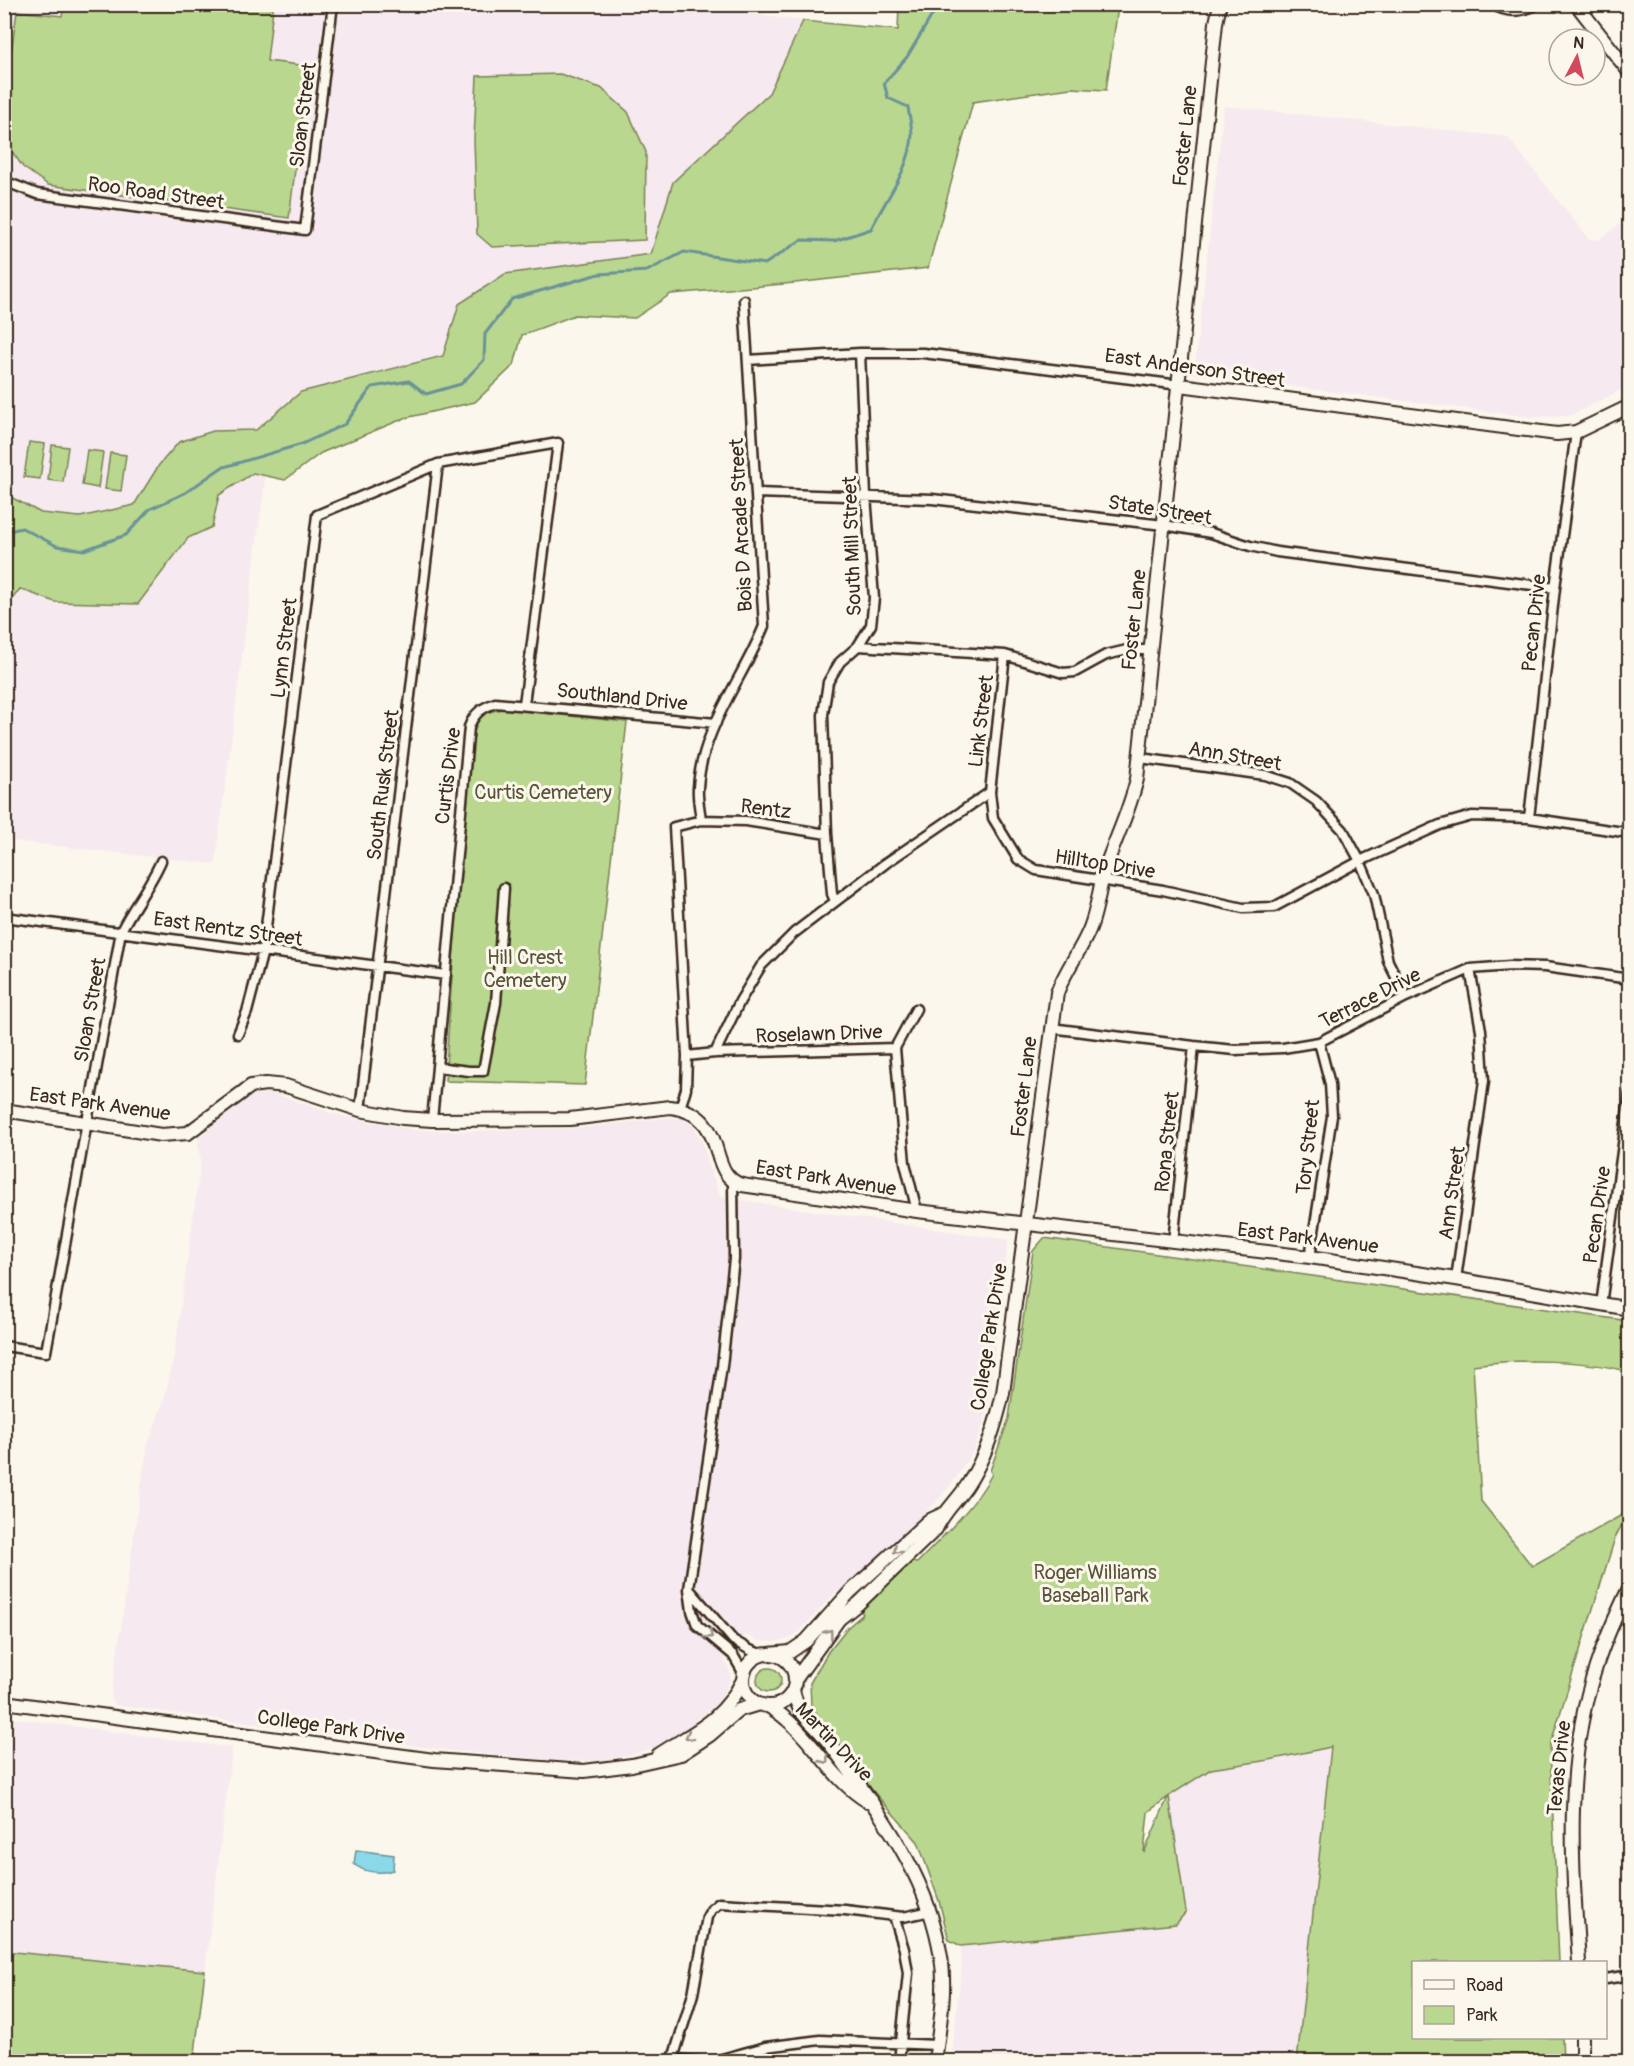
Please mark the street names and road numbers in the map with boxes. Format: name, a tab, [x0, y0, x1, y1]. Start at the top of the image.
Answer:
street label: Sloan Street	[284, 60, 322, 169]
street label: Foster Lane	[1167, 84, 1203, 188]
street label: Roo Road Street	[86, 171, 227, 215]
street label: East Anderson Street	[1103, 343, 1288, 393]
street label: Bois D Arcade Street	[724, 437, 758, 612]
street label: South Mill Street	[837, 475, 867, 617]
street label: State Street	[1106, 489, 1215, 531]
street label: Foster Lane	[1116, 568, 1152, 672]
street label: Pecan Drive	[1516, 573, 1552, 673]
street label: Lynn Street	[265, 595, 303, 700]
street label: Link Street	[963, 672, 999, 769]
street label: Southland Drive	[555, 678, 689, 716]
street label: South Rusk Street	[361, 707, 405, 862]
street label: Curtis Drive	[430, 726, 466, 826]
street label: Ann Street	[1186, 736, 1284, 777]
street label: Rentz	[739, 794, 793, 824]
street label: Hilltop Drive	[1053, 844, 1157, 884]
street label: East Rentz Street	[152, 906, 305, 952]
street label: Sloan Street	[69, 955, 112, 1064]
street label: Terrace Drive	[1315, 962, 1425, 1034]
street label: Roselawn Drive	[755, 1019, 883, 1049]
street label: Foster Lane	[1005, 1035, 1043, 1139]
street label: East Park Avenue	[28, 1082, 172, 1126]
street label: Rona Street	[1149, 1089, 1185, 1194]
street label: Tory Street	[1291, 1097, 1326, 1196]
street label: Ann Street	[1433, 1144, 1471, 1241]
street label: East Park Avenue	[754, 1155, 898, 1201]
street label: Pecan Drive	[1578, 1165, 1616, 1265]
street label: East Park Avenue	[1236, 1217, 1380, 1259]
street label: College Park Drive	[965, 1261, 1013, 1412]
street label: Martin Drive	[790, 1697, 878, 1787]
street label: College Park Drive	[256, 1704, 407, 1750]
street label: Texas Drive	[1542, 1719, 1576, 1817]

